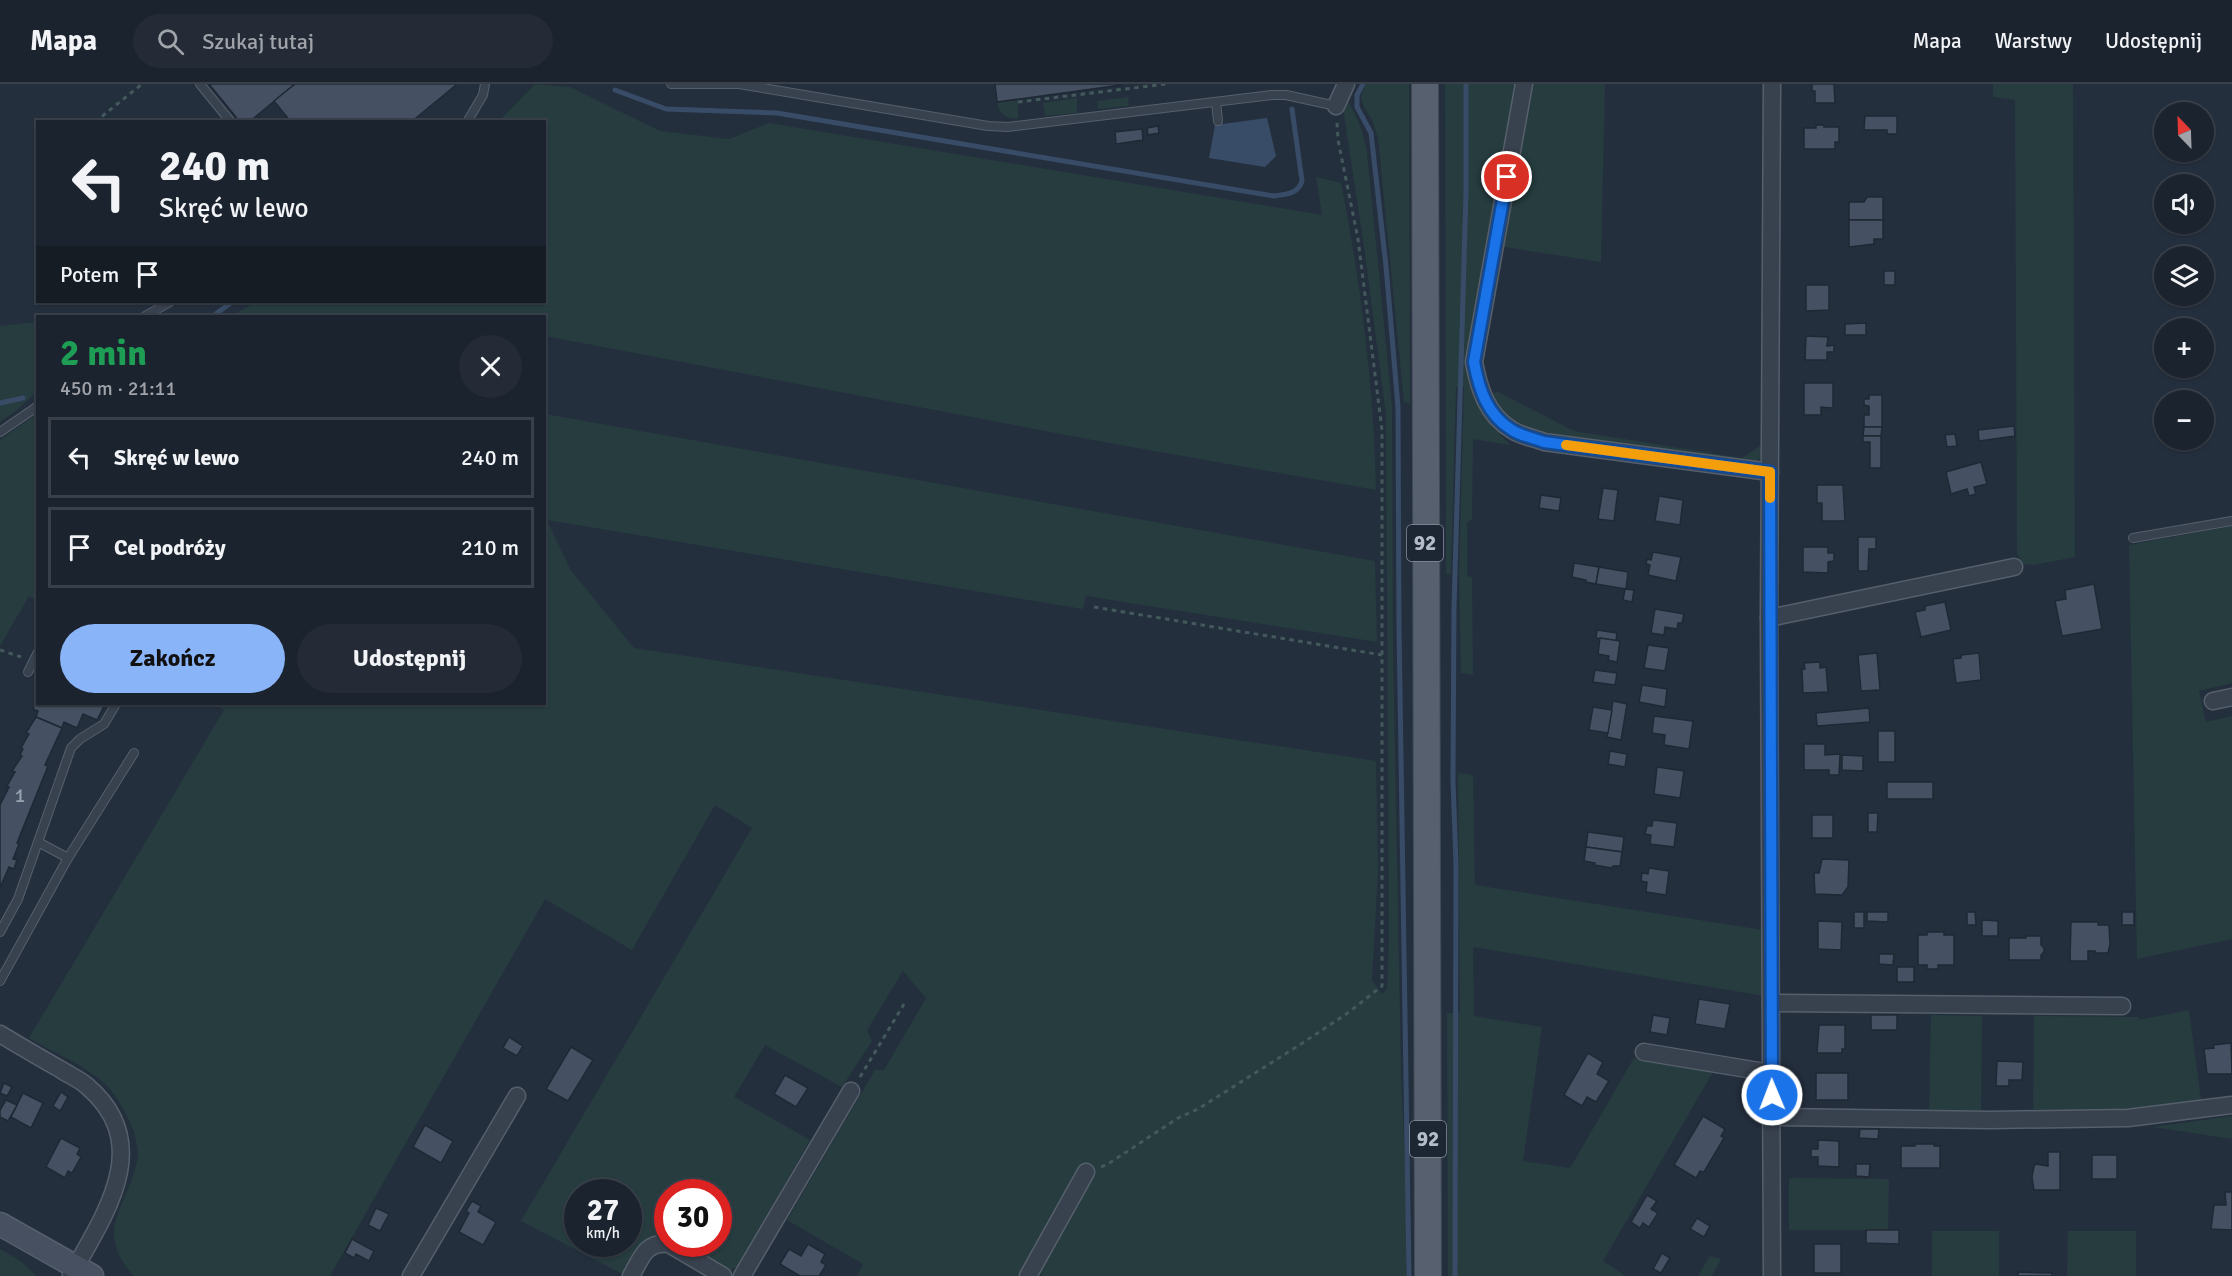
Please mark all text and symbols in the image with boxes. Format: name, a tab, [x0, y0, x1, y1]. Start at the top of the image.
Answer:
search box	[133, 14, 553, 68]
text: Mapa	[30, 24, 97, 58]
icon: search	[154, 25, 187, 58]
text: Szukaj tutaj	[202, 28, 314, 55]
text: Mapa	[1912, 28, 1962, 54]
text: Warstwy	[1995, 28, 2072, 54]
text: Udostępnij	[2105, 28, 2202, 54]
north arrow	[2154, 102, 2214, 162]
map controls	[2154, 102, 2214, 450]
text: 240 m	[159, 141, 270, 192]
icon: left	[60, 144, 138, 222]
pin	[1481, 151, 1532, 202]
icon: arrive	[1490, 160, 1523, 193]
button: sound	[2154, 174, 2214, 234]
text: Skręć w lewo	[159, 192, 309, 225]
button: layers	[2154, 246, 2214, 306]
icon: arrive	[131, 258, 164, 291]
text: Potem	[60, 261, 119, 288]
button: +	[2154, 318, 2214, 378]
text: 2 min	[60, 331, 147, 376]
button: close	[459, 335, 522, 398]
text: 450 m · 21:11	[60, 376, 176, 401]
button: −	[2154, 390, 2214, 450]
icon: left	[63, 441, 96, 474]
text: Skręć w lewo	[114, 444, 239, 471]
text: 240 m	[461, 444, 519, 471]
road number: 92	[1407, 525, 1443, 561]
icon: arrive	[63, 531, 96, 564]
text: Cel podróży	[114, 534, 226, 561]
text: 210 m	[461, 534, 519, 561]
button: Zakończ	[60, 624, 285, 693]
button: Udostępnij	[297, 624, 522, 693]
house number: 1	[15, 783, 25, 808]
position arrow	[1740, 1063, 1804, 1127]
road number: 92	[1410, 1121, 1446, 1157]
speed limit sign: 30	[654, 1179, 732, 1257]
text: 27	[587, 1192, 619, 1229]
text: km/h	[586, 1224, 620, 1242]

